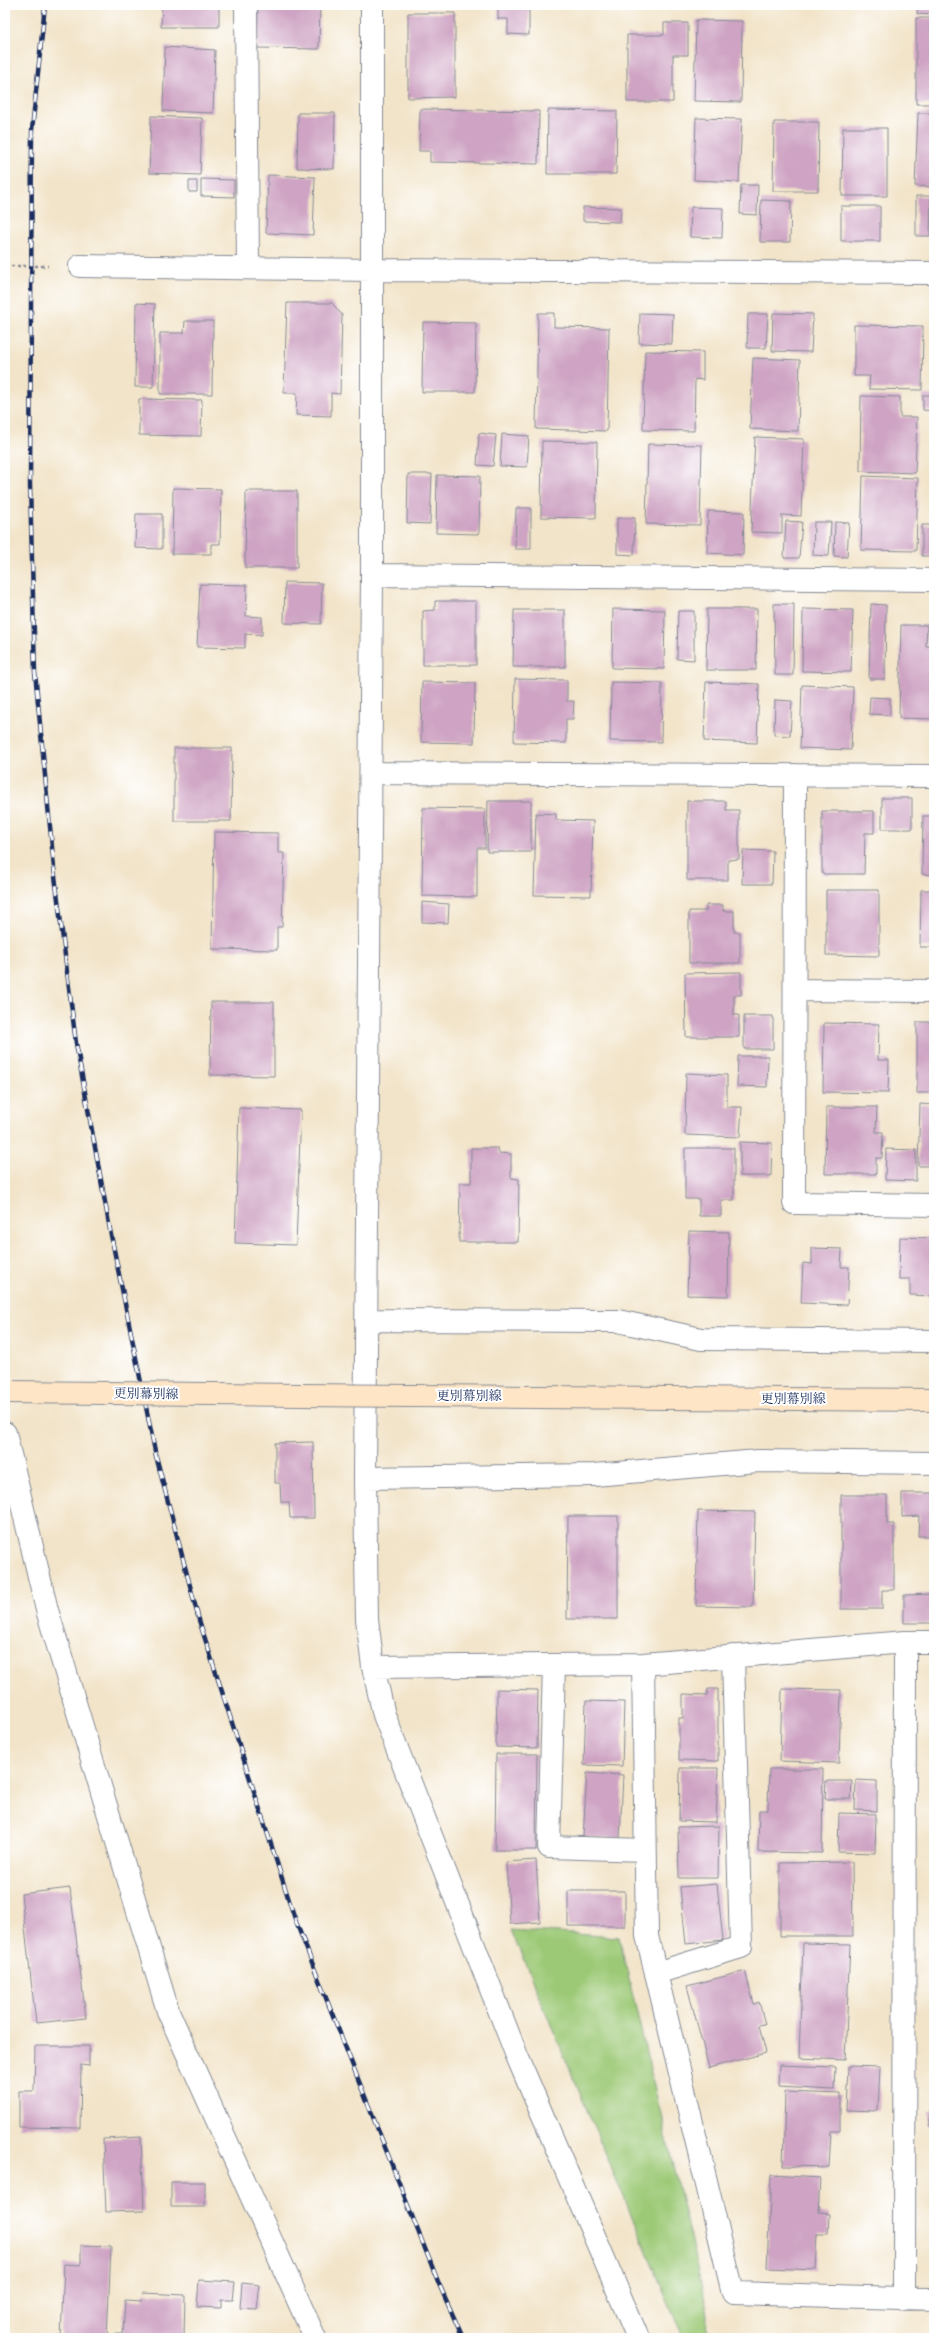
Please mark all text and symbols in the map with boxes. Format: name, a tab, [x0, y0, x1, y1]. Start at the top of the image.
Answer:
street label: 更別幕別線	[113, 1385, 179, 1403]
street label: 更別幕別線	[436, 1388, 502, 1404]
street label: 更別幕別線	[760, 1391, 826, 1407]

